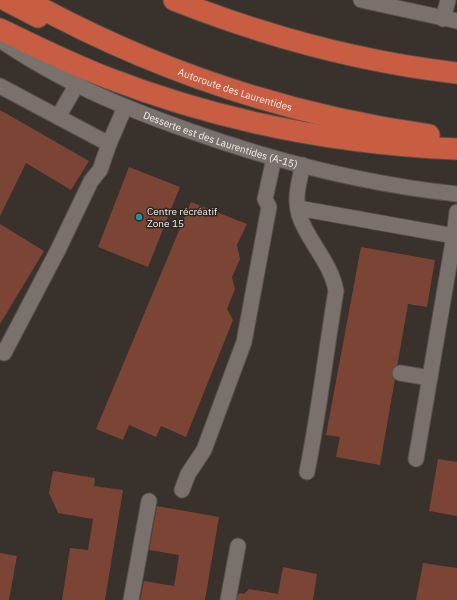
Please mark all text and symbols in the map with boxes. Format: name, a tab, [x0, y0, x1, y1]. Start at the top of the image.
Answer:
street label: Autoroute des Laurentides	[176, 65, 294, 114]
street label: Desserte est des Laurentides (A-15)	[141, 108, 299, 171]
place label: Centre récréatif Zone 15	[147, 205, 218, 230]
marker: Centre récréatif Zone 15	[134, 212, 144, 222]

